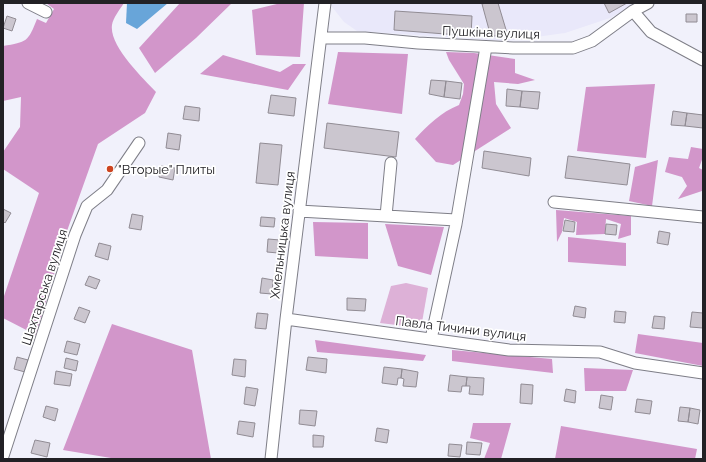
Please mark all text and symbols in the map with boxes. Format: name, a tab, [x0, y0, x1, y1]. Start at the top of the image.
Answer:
street label: Пушкіна вулиця	[442, 23, 540, 42]
place label: "Вторые" Плиты	[118, 162, 215, 177]
marker: "Вторые" Плиты	[105, 164, 115, 174]
street label: Хмельницька вулиця	[267, 170, 298, 300]
street label: Шахтарська вулиця	[19, 227, 70, 347]
street label: Павла Тичини вулиця	[395, 313, 527, 344]

